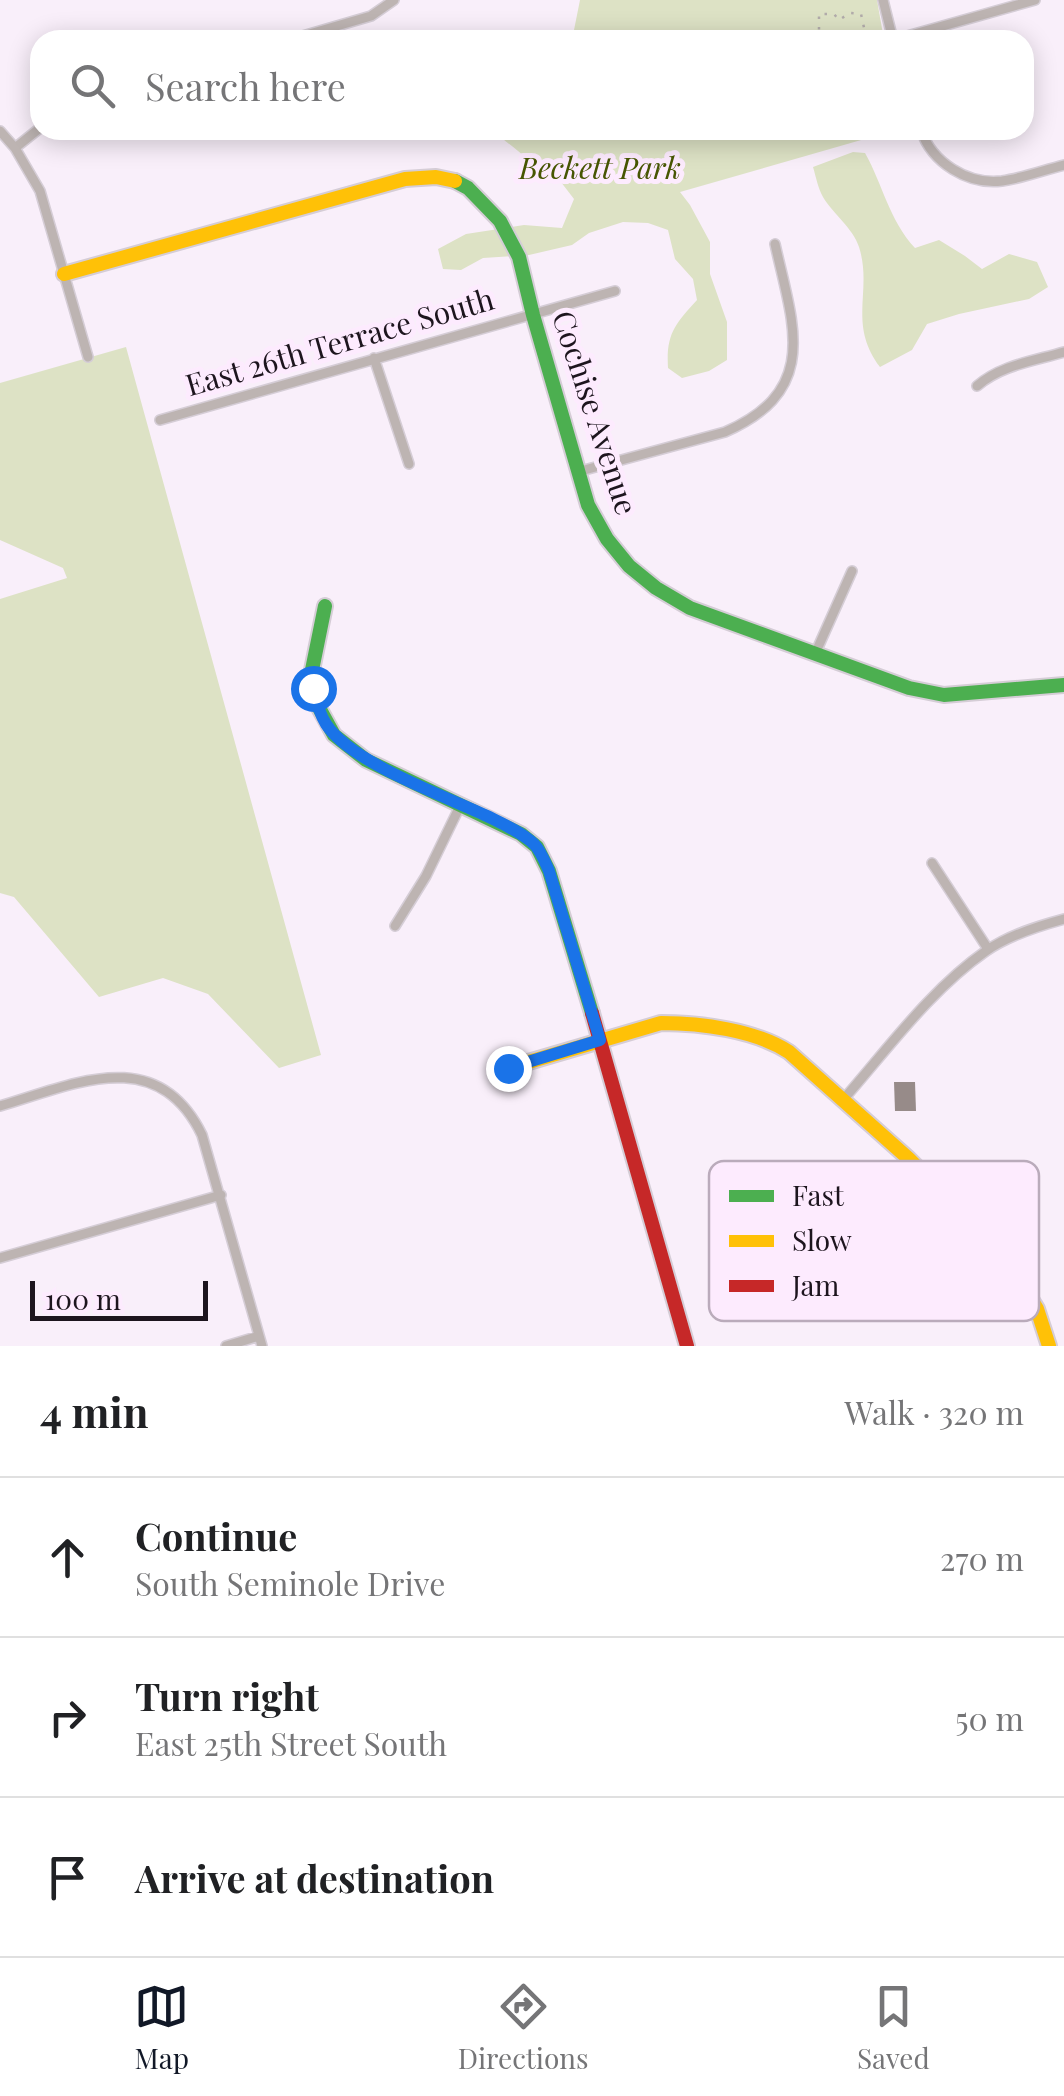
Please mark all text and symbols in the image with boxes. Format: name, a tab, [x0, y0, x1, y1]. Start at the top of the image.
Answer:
search box	[30, 30, 1034, 140]
icon: search	[65, 58, 120, 113]
text: Search here	[145, 60, 346, 111]
park label: Beckett Park	[518, 147, 681, 187]
street label: East 26th Terrace South	[181, 278, 499, 404]
street label: Cochise Avenue	[544, 305, 648, 519]
route start	[291, 666, 337, 712]
route end	[486, 1046, 532, 1092]
legend	[709, 1161, 1039, 1321]
text: Fast	[792, 1176, 845, 1213]
text: Slow	[792, 1221, 852, 1258]
text: Jam	[791, 1266, 839, 1303]
scale bar	[30, 1276, 208, 1320]
text: 100 m	[45, 1280, 121, 1317]
text: 4 min	[40, 1383, 149, 1439]
text: Walk · 320 m	[845, 1390, 1024, 1433]
text: Continue	[135, 1510, 297, 1561]
icon: ahead	[40, 1530, 95, 1585]
text: 270 m	[940, 1536, 1024, 1579]
text: South Seminole Drive	[135, 1561, 445, 1604]
text: Turn right	[135, 1670, 319, 1721]
icon: right	[40, 1690, 95, 1745]
text: 50 m	[955, 1696, 1024, 1739]
text: East 25th Street South	[135, 1721, 447, 1764]
icon: arrive	[40, 1850, 95, 1905]
text: Arrive at destination	[135, 1852, 494, 1903]
tab: Map	[134, 1979, 189, 2076]
tab: Directions	[458, 1979, 589, 2076]
tab: Saved	[857, 1979, 930, 2076]

